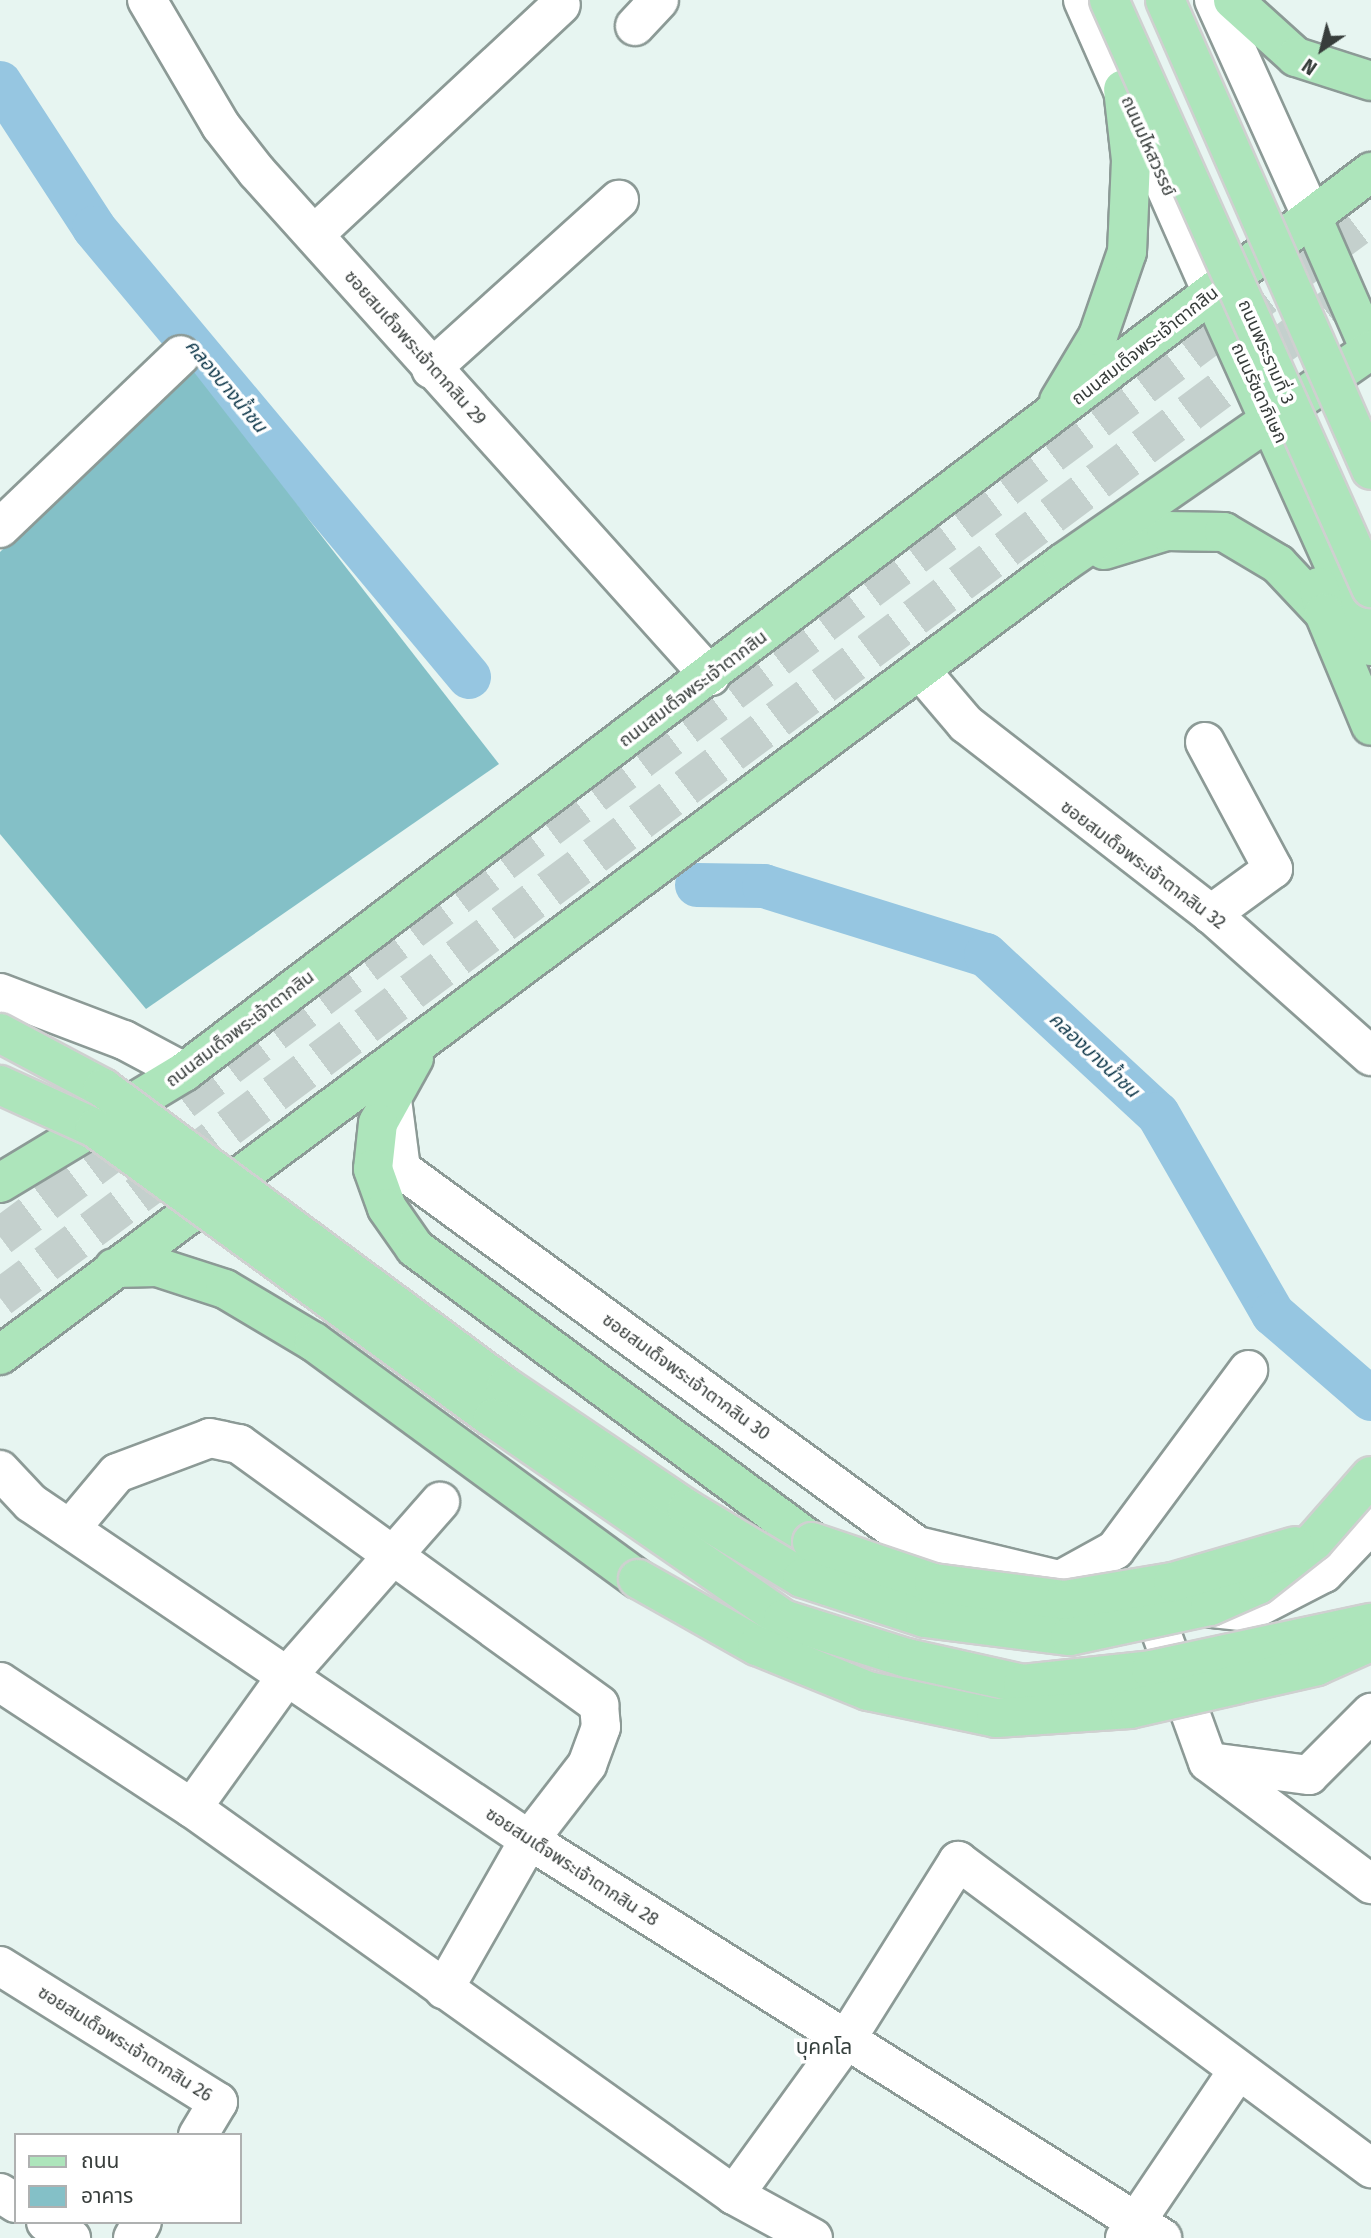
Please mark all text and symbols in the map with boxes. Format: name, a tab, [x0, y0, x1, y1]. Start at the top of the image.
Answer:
north arrow	[1287, 14, 1357, 84]
text: N	[1298, 54, 1321, 80]
street label: ถนนมไหสวรรย์	[1116, 93, 1180, 199]
street label: ซอยสมเด็จพระเจ้าตากสิน 29	[340, 266, 490, 430]
street label: ถนนสมเด็จพระเจ้าตากสิน	[1067, 282, 1223, 410]
street label: ถนนพระรามที่ 3	[1233, 296, 1299, 408]
water label: คลองบางน้ำชน	[180, 335, 272, 437]
street label: ถนนรัชดาภิเษก	[1226, 339, 1292, 447]
street label: ถนนสมเด็จพระเจ้าตากสิน	[615, 626, 771, 752]
street label: ซอยสมเด็จพระเจ้าตากสิน 32	[1056, 796, 1230, 934]
street label: ถนนสมเด็จพระเจ้าตากสิน	[162, 966, 318, 1092]
water label: คลองบางน้ำชน	[1044, 1008, 1144, 1102]
street label: ซอยสมเด็จพระเจ้าตากสิน 30	[598, 1309, 774, 1445]
street label: ซอยสมเด็จพระเจ้าตากสิน 28	[482, 1803, 662, 1931]
street label: ซอยสมเด็จพระเจ้าตากสิน 26	[34, 1981, 216, 2107]
district label: บุคคโล	[796, 2034, 852, 2060]
legend	[14, 2133, 242, 2224]
text: ถนน	[81, 2148, 119, 2174]
text: อาคาร	[81, 2183, 133, 2209]

